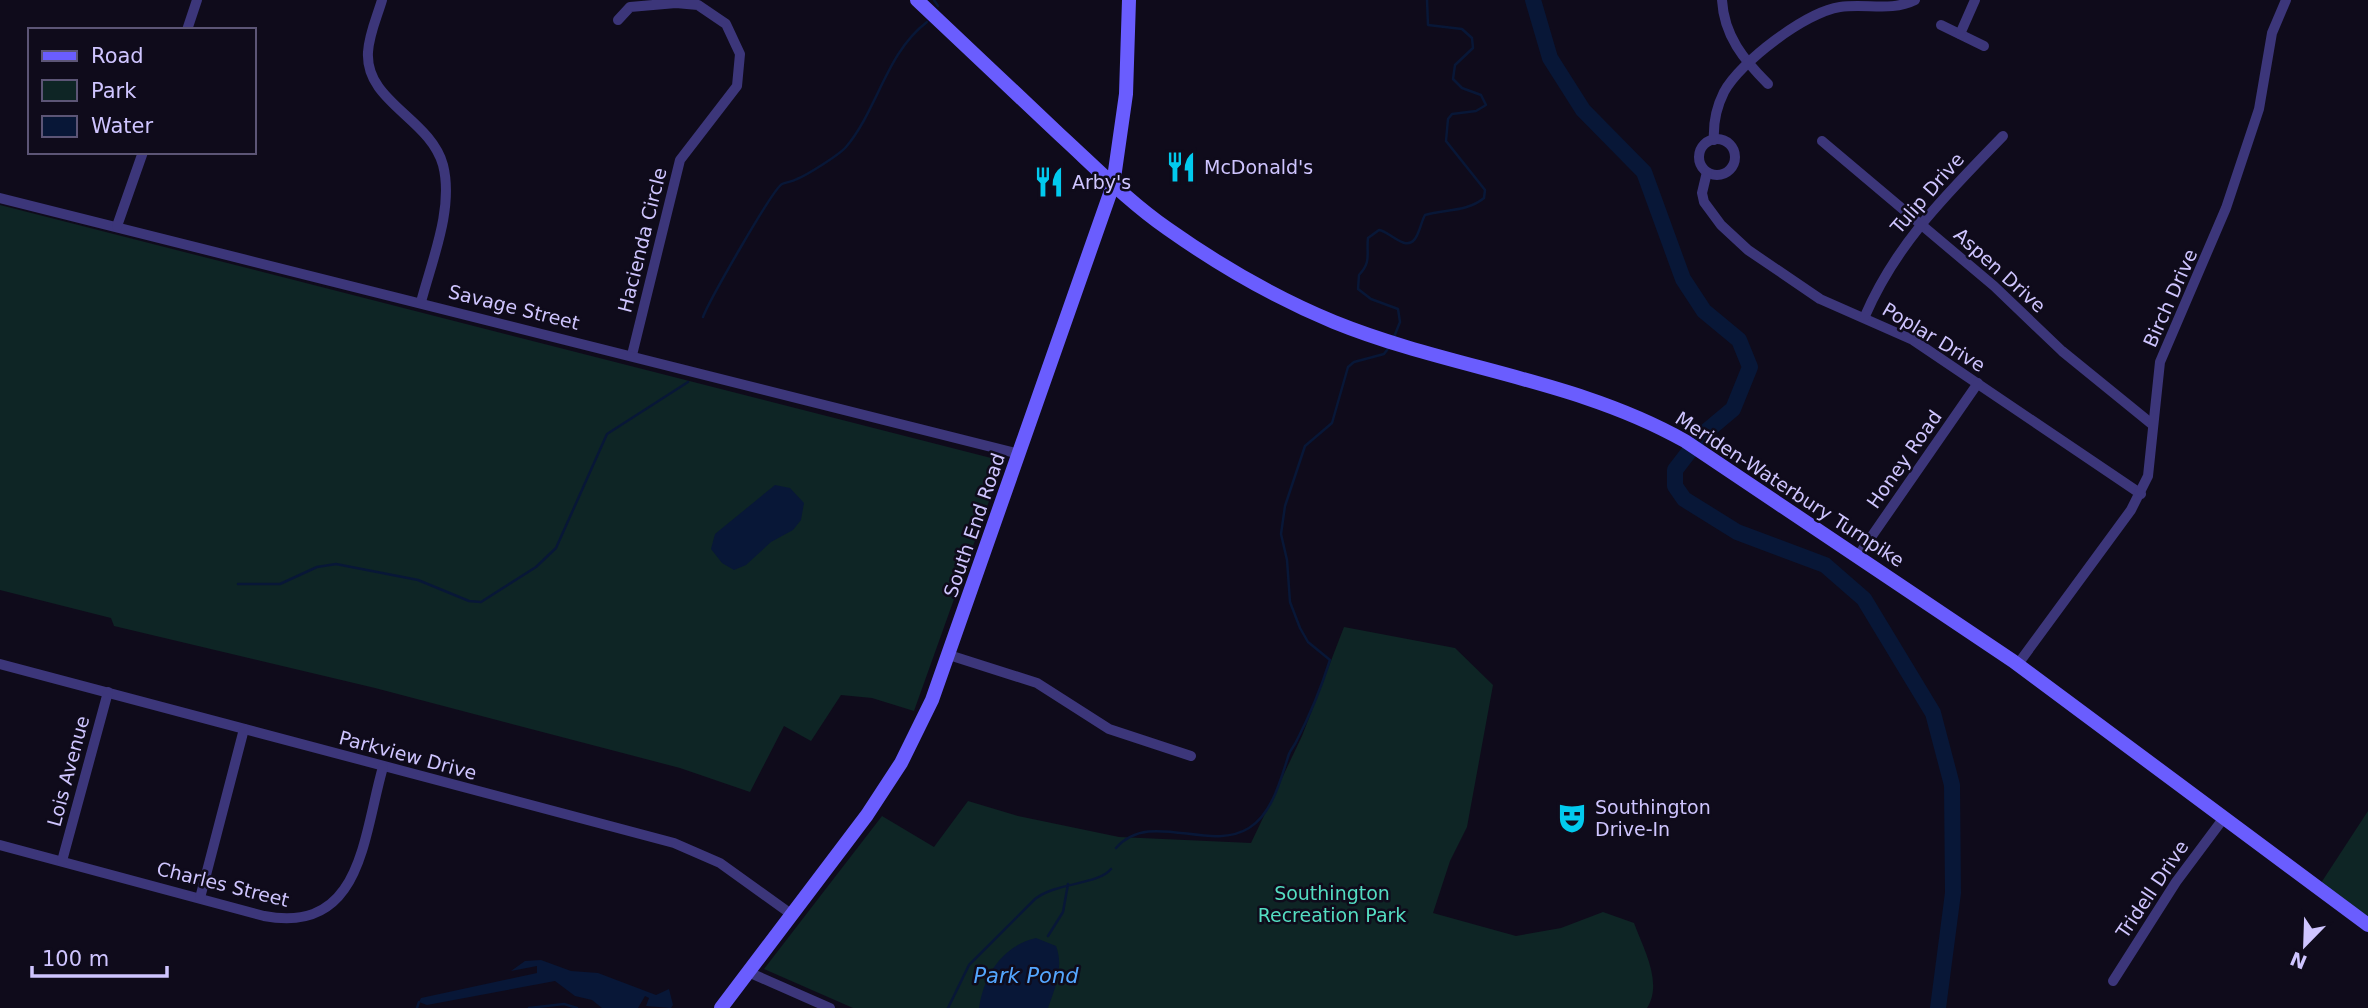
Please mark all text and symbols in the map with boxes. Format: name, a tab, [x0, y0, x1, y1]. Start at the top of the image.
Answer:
legend	[28, 28, 256, 154]
text: Road	[91, 44, 144, 68]
text: Park	[91, 79, 137, 103]
text: Water	[91, 114, 153, 138]
street label: Tulip Drive	[1885, 148, 1968, 239]
restaurant icon: McDonald's	[1164, 150, 1198, 184]
place label: McDonald's	[1204, 156, 1313, 178]
street label: Hacienda Circle	[613, 165, 671, 315]
restaurant icon: Arby's	[1032, 165, 1066, 199]
place label: Arby's	[1072, 171, 1131, 193]
street label: Aspen Drive	[1950, 223, 2050, 317]
street label: Birch Drive	[2139, 246, 2201, 350]
street label: Savage Street	[446, 280, 582, 334]
street label: Poplar Drive	[1879, 298, 1989, 376]
street label: Honey Road	[1862, 406, 1946, 512]
street label: Meriden-Waterbury Turnpike	[1672, 407, 1908, 571]
street label: South End Road	[939, 450, 1009, 600]
street label: Lois Avenue	[43, 713, 93, 829]
street label: Parkview Drive	[337, 726, 479, 784]
place label: Southington Drive-In	[1595, 796, 1711, 840]
theatre icon: Southington Drive-In	[1555, 801, 1589, 835]
street label: Tridell Drive	[2111, 836, 2193, 943]
street label: Charles Street	[155, 857, 291, 911]
park label: Southington Recreation Park	[1258, 882, 1406, 926]
north arrow	[2270, 910, 2340, 980]
scale bar	[32, 934, 166, 978]
text: 100 m	[42, 947, 109, 971]
text: N	[2287, 947, 2310, 974]
water label: Park Pond	[973, 964, 1079, 988]

